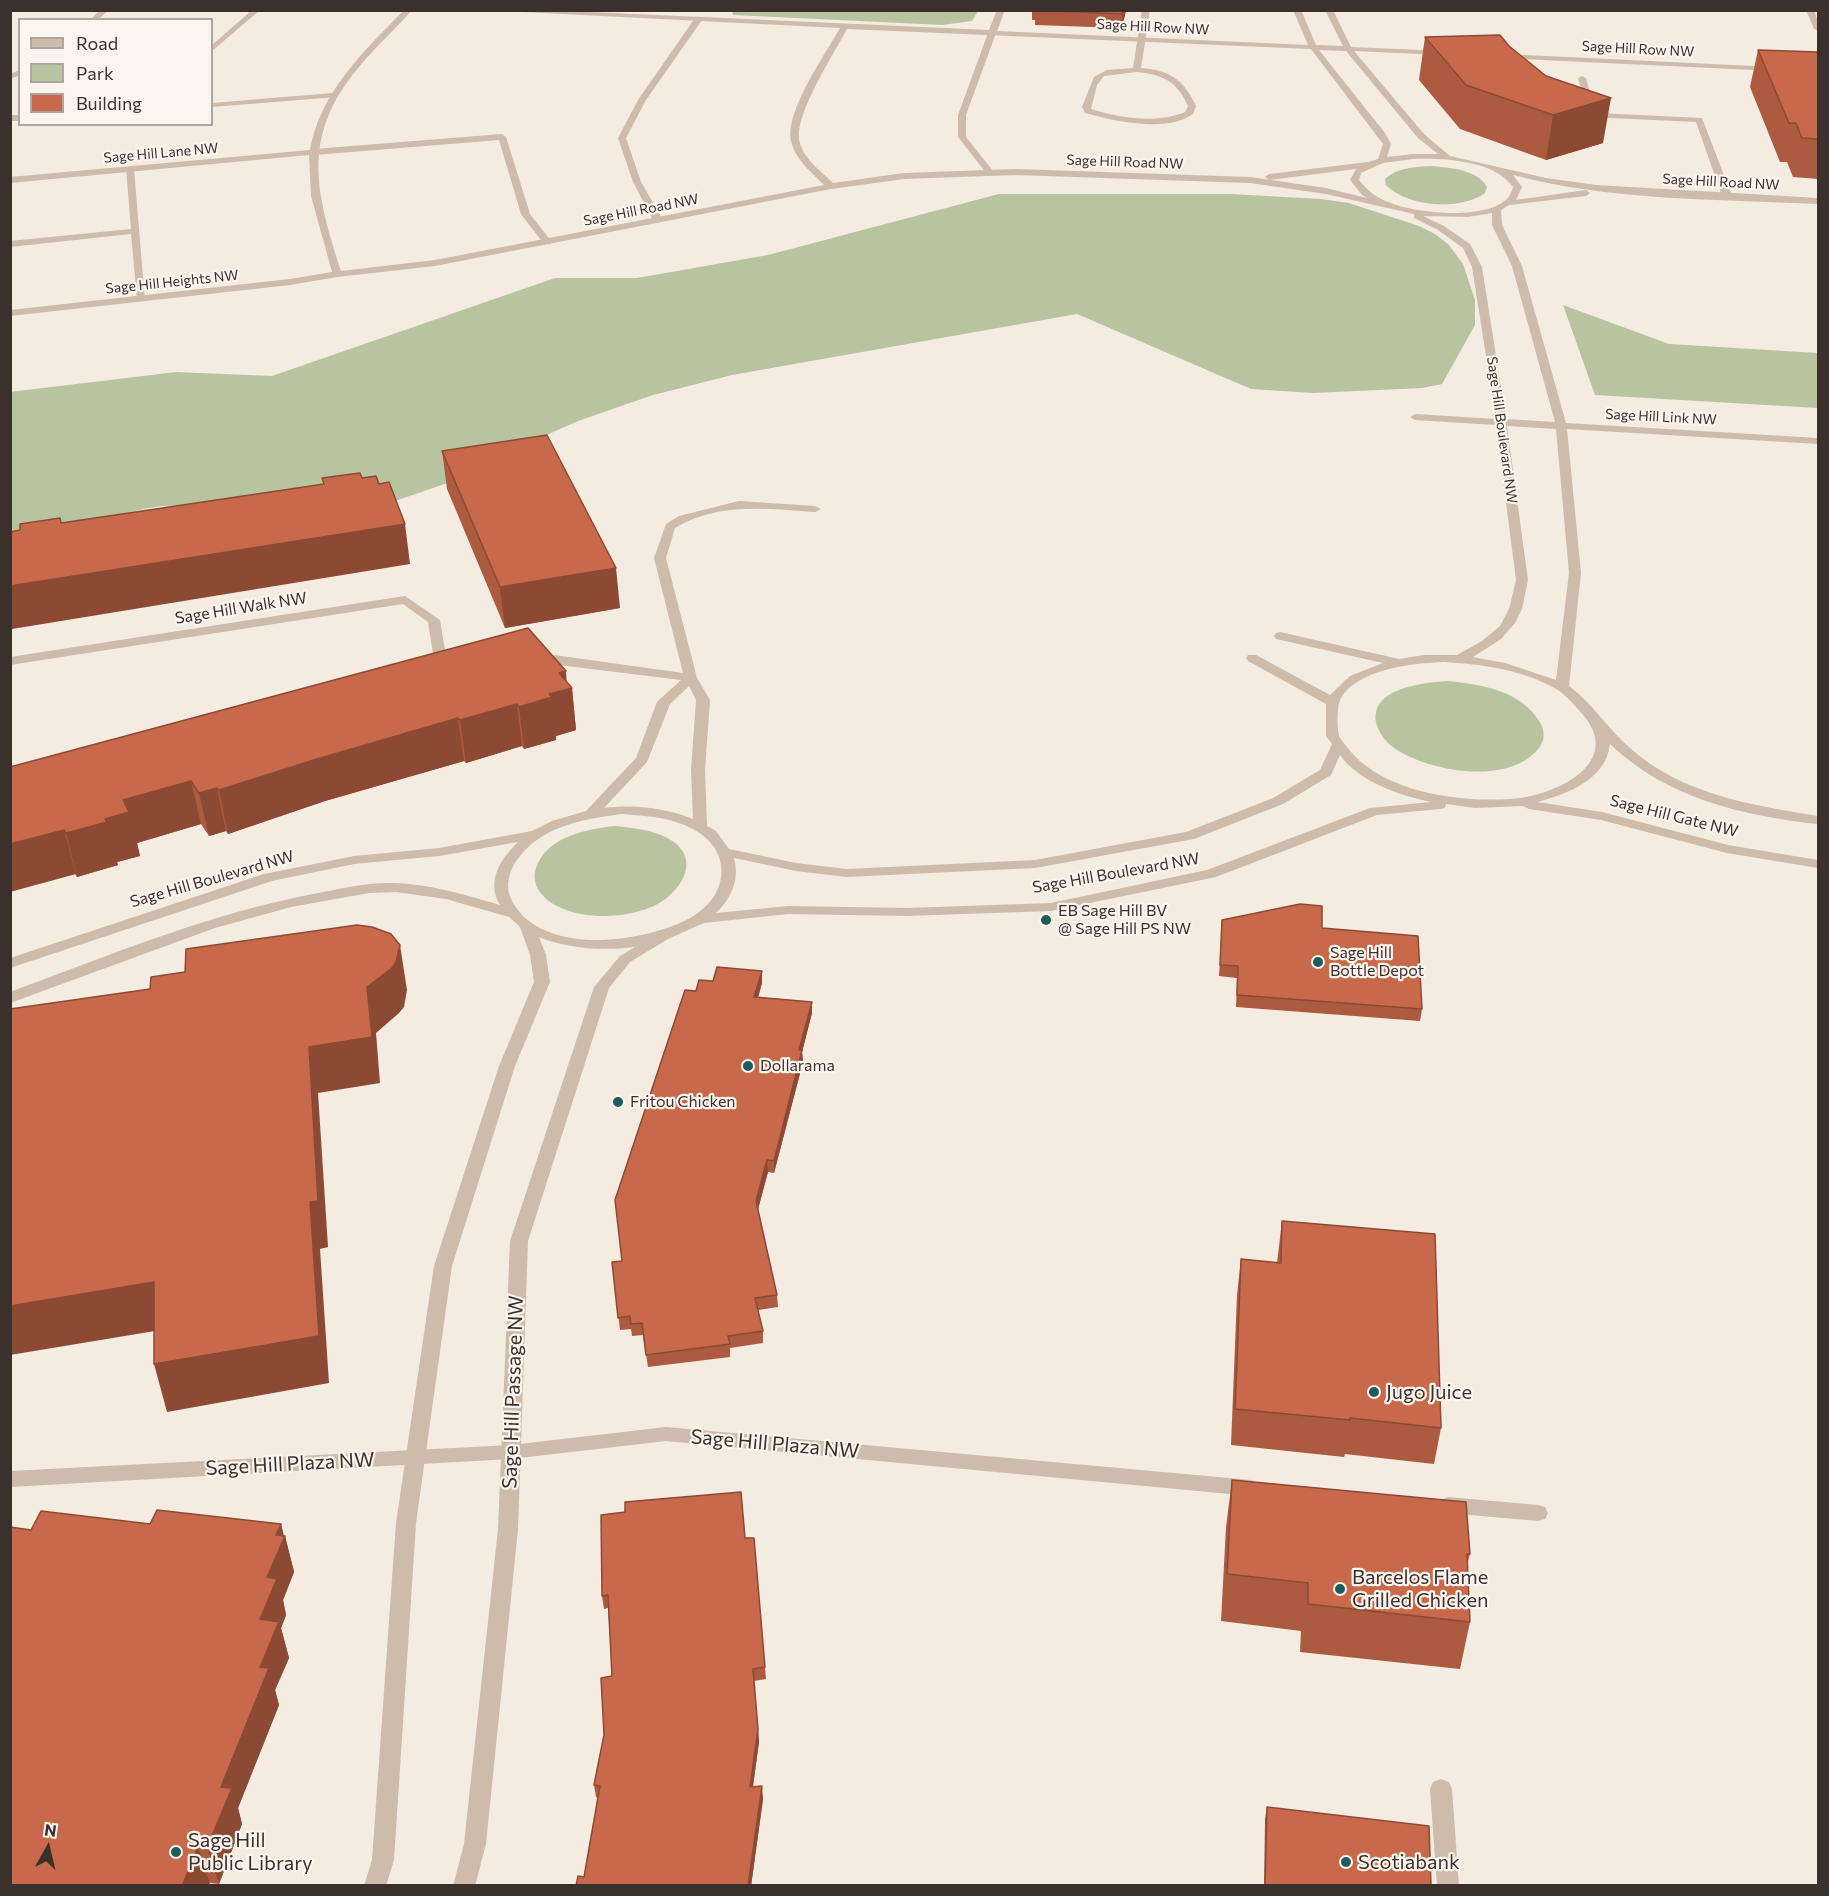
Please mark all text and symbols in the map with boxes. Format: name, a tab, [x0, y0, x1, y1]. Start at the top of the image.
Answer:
street label: Sage Hill Row NW	[1096, 16, 1210, 38]
legend	[18, 18, 213, 126]
text: Road	[76, 32, 118, 54]
street label: Sage Hill Row NW	[1581, 38, 1695, 60]
text: Park	[76, 62, 114, 84]
text: Building	[76, 92, 142, 114]
street label: Sage Hill Lane NW	[103, 140, 219, 166]
street label: Sage Hill Road NW	[1066, 152, 1184, 172]
street label: Sage Hill Road NW	[1662, 171, 1780, 193]
street label: Sage Hill Road NW	[582, 191, 700, 229]
street label: Sage Hill Heights NW	[105, 267, 239, 297]
street label: Sage Hill Boulevard NW	[1483, 355, 1521, 505]
street label: Sage Hill Link NW	[1605, 406, 1717, 428]
street label: Sage Hill Walk NW	[174, 588, 308, 628]
street label: Sage Hill Gate NW	[1608, 791, 1740, 841]
street label: Sage Hill Boulevard NW	[128, 846, 296, 912]
street label: Sage Hill Boulevard NW	[1031, 849, 1201, 897]
place label: EB Sage Hill BV @ Sage Hill PS NW	[1058, 901, 1191, 939]
marker: EB Sage Hill BV @ Sage Hill PS NW	[1039, 913, 1053, 927]
place label: Sage Hill Bottle Depot	[1330, 943, 1424, 981]
marker: Sage Hill Bottle Depot	[1311, 955, 1325, 969]
place label: Dollarama	[760, 1056, 835, 1076]
marker: Dollarama	[741, 1059, 755, 1073]
place label: Fritou Chicken	[630, 1092, 736, 1112]
marker: Fritou Chicken	[611, 1095, 625, 1109]
street label: Sage Hill Passage NW	[498, 1295, 528, 1489]
place label: Jugo Juice	[1386, 1380, 1472, 1404]
marker: Jugo Juice	[1367, 1385, 1381, 1399]
street label: Sage Hill Plaza NW	[690, 1425, 860, 1463]
street label: Sage Hill Plaza NW	[205, 1448, 375, 1480]
place label: Barcelos Flame Grilled Chicken	[1352, 1565, 1488, 1612]
marker: Barcelos Flame Grilled Chicken	[1333, 1582, 1347, 1596]
north arrow	[18, 1818, 78, 1878]
text: N	[43, 1819, 58, 1840]
place label: Sage Hill Public Library	[188, 1828, 312, 1875]
marker: Sage Hill Public Library	[169, 1845, 183, 1859]
place label: Scotiabank	[1358, 1850, 1460, 1874]
marker: Scotiabank	[1339, 1855, 1353, 1869]

